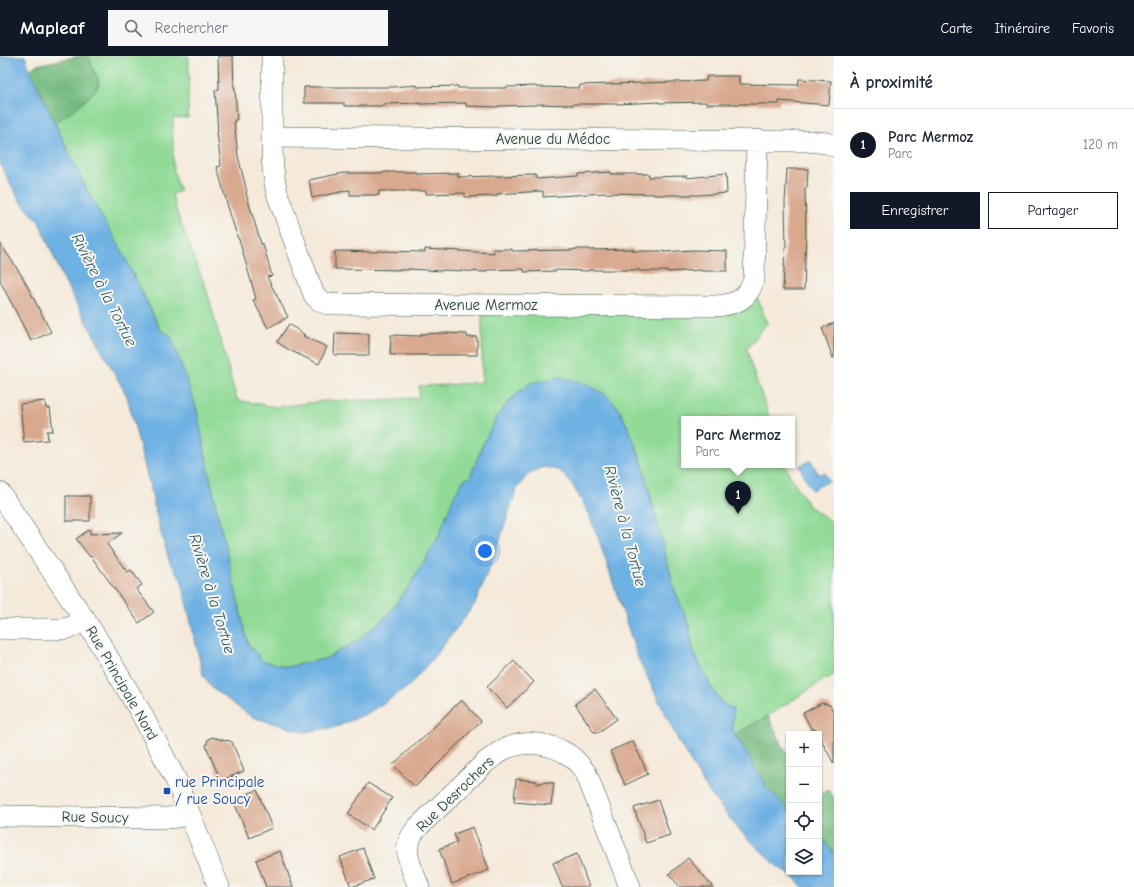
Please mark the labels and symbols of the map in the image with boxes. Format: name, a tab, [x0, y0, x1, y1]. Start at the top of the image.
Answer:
street label: Avenue du Médoc	[496, 130, 610, 148]
water label: Rivière à la Tortue	[68, 230, 140, 350]
street label: Avenue Mermoz	[434, 296, 538, 314]
water label: Rivière à la Tortue	[600, 463, 650, 589]
pin: 1	[725, 481, 751, 514]
water label: Rivière à la Tortue	[185, 532, 239, 656]
your location	[475, 541, 495, 561]
street label: Rue Principale Nord	[82, 623, 162, 743]
street label: Rue Desrochers	[412, 752, 498, 836]
place label: rue Principale / rue Soucy	[175, 773, 265, 808]
marker: rue Principale / rue Soucy	[162, 786, 172, 796]
street label: Rue Soucy	[61, 807, 129, 827]

